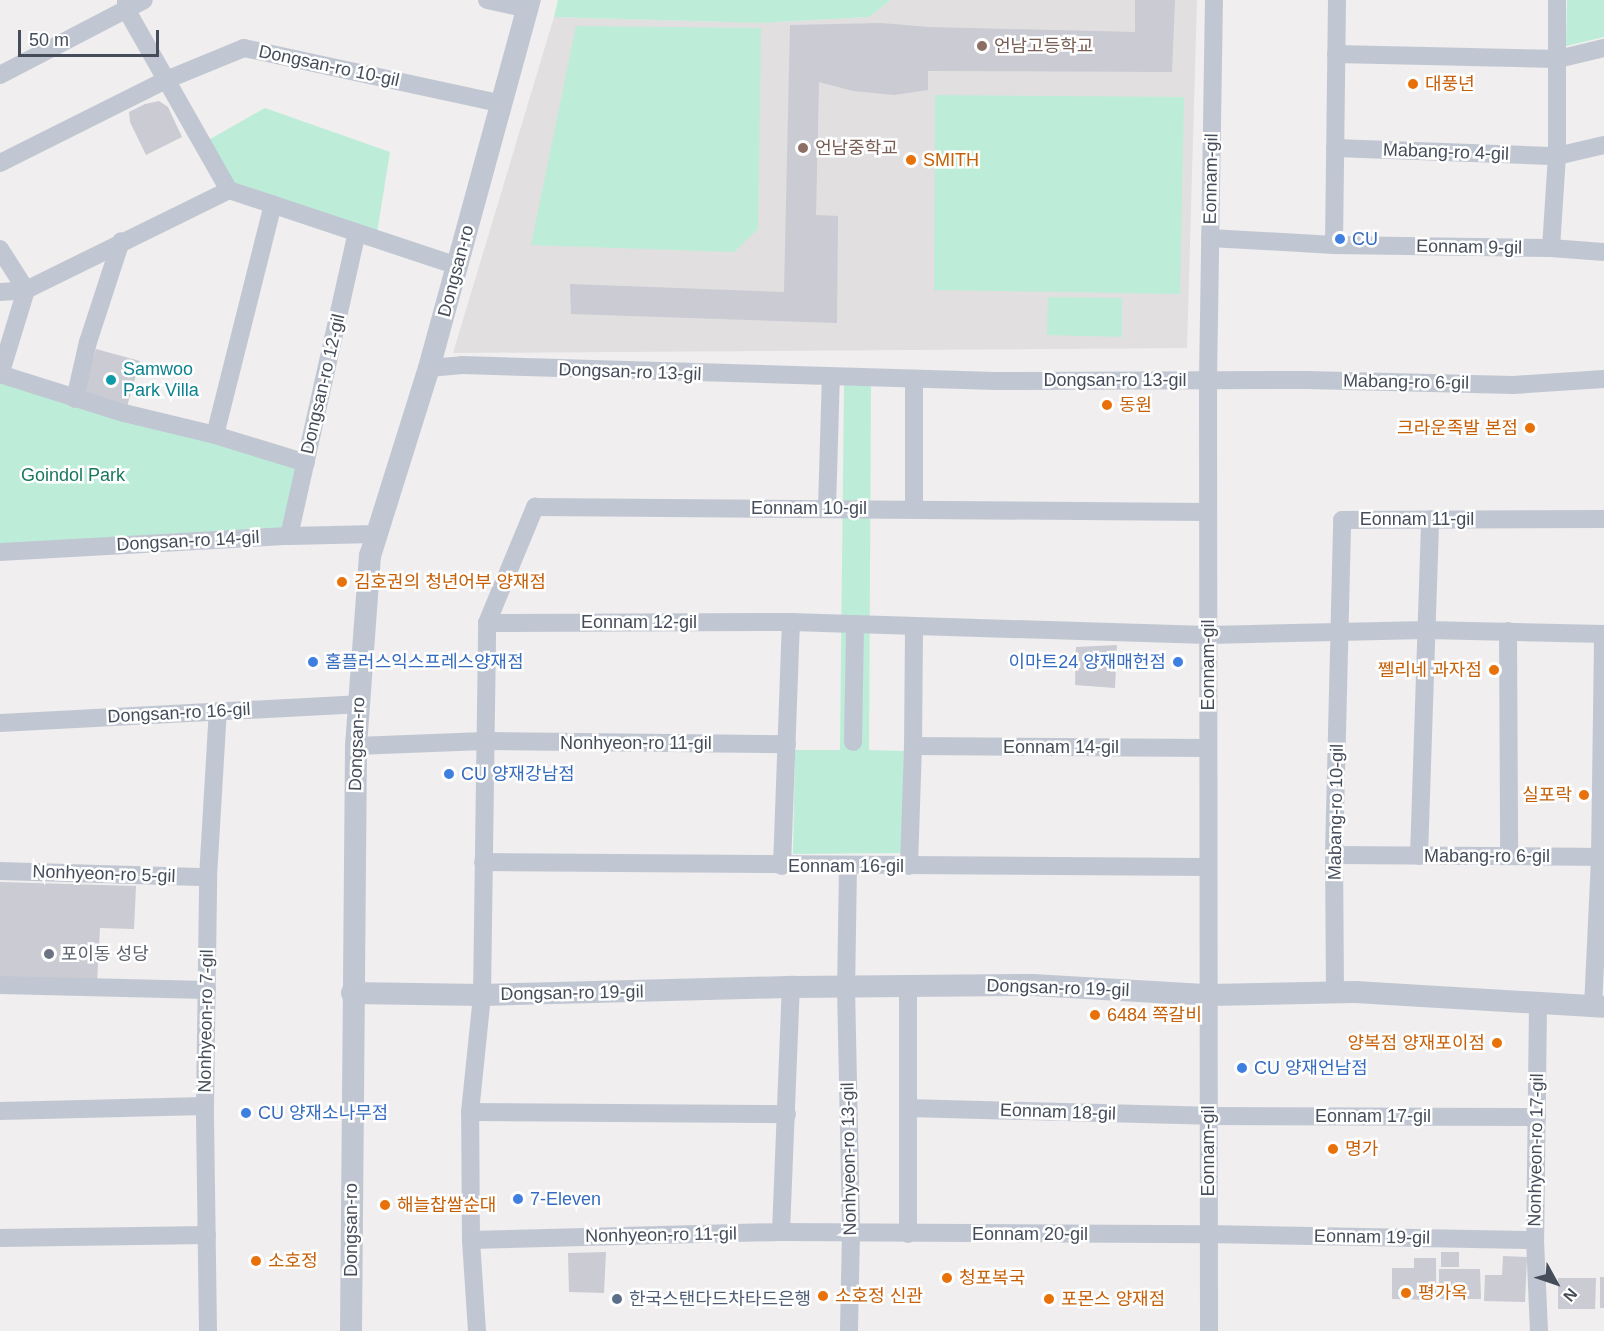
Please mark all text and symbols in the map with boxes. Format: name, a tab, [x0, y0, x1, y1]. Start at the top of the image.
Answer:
scale bar	[21, 18, 162, 56]
text: 50 m	[29, 30, 69, 50]
place label: 언남고등학교	[994, 35, 1093, 57]
marker: 언남고등학교	[975, 39, 989, 53]
street label: Dongsan-ro 10-gil	[257, 41, 401, 91]
place label: 대풍년	[1425, 73, 1475, 95]
marker: 대풍년	[1406, 77, 1420, 91]
street label: Eonnam-gil	[1199, 133, 1223, 225]
place label: 언남중학교	[815, 137, 898, 159]
street label: Mabang-ro 4-gil	[1383, 139, 1509, 165]
marker: 언남중학교	[796, 141, 810, 155]
place label: SMITH	[923, 149, 979, 171]
marker: SMITH	[904, 153, 918, 167]
street label: Dongsan-ro	[433, 223, 479, 319]
place label: CU	[1352, 228, 1378, 250]
marker: CU	[1333, 232, 1347, 246]
street label: Eonnam 9-gil	[1416, 235, 1522, 259]
street label: Dongsan-ro 12-gil	[296, 312, 350, 456]
place label: Samwoo Park Villa	[123, 359, 199, 401]
street label: Dongsan-ro 13-gil	[558, 359, 702, 385]
street label: Dongsan-ro 13-gil	[1043, 369, 1187, 391]
street label: Mabang-ro 6-gil	[1343, 370, 1469, 394]
marker: Samwoo Park Villa	[104, 373, 118, 387]
place label: 동원	[1119, 394, 1152, 416]
marker: 동원	[1100, 398, 1114, 412]
place label: 크라운족발 본점	[1397, 417, 1518, 439]
marker: 크라운족발 본점	[1523, 421, 1537, 435]
park label: Goindol Park	[21, 464, 125, 486]
street label: Eonnam 10-gil	[751, 497, 867, 519]
street label: Eonnam 11-gil	[1360, 508, 1474, 530]
street label: Dongsan-ro 14-gil	[116, 526, 260, 556]
place label: 김호권의 청년어부 양재점	[354, 571, 546, 593]
marker: 김호권의 청년어부 양재점	[335, 575, 349, 589]
street label: Eonnam 12-gil	[581, 611, 697, 633]
street label: Eonnam-gil	[1197, 619, 1219, 711]
place label: 홈플러스익스프레스양재점	[325, 651, 524, 673]
place label: 이마트24 양재매헌점	[1008, 651, 1166, 673]
marker: 홈플러스익스프레스양재점	[306, 655, 320, 669]
marker: 이마트24 양재매헌점	[1171, 655, 1185, 669]
place label: 쩰리네 과자점	[1378, 659, 1482, 681]
marker: 쩰리네 과자점	[1487, 663, 1501, 677]
street label: Dongsan-ro	[345, 697, 369, 791]
street label: Dongsan-ro 16-gil	[107, 698, 251, 728]
street label: Nonhyeon-ro 11-gil	[560, 732, 712, 754]
street label: Eonnam 14-gil	[1003, 736, 1119, 758]
street label: Mabang-ro 10-gil	[1324, 744, 1348, 880]
place label: CU 양재강남점	[461, 763, 575, 785]
marker: CU 양재강남점	[442, 767, 456, 781]
place label: 실포락	[1522, 784, 1572, 806]
marker: 실포락	[1577, 788, 1591, 802]
street label: Mabang-ro 6-gil	[1424, 845, 1550, 867]
street label: Eonnam 16-gil	[788, 855, 904, 877]
street label: Nonhyeon-ro 5-gil	[32, 861, 176, 887]
place label: 포이동 성당	[61, 943, 149, 965]
marker: 포이동 성당	[42, 947, 56, 961]
street label: Nonhyeon-ro 7-gil	[194, 949, 218, 1093]
street label: Dongsan-ro 19-gil	[986, 975, 1130, 1001]
street label: Dongsan-ro 19-gil	[500, 981, 644, 1005]
place label: 6484 쪽갈비	[1107, 1004, 1202, 1026]
marker: 6484 쪽갈비	[1088, 1008, 1102, 1022]
place label: 양복점 양재포이점	[1348, 1032, 1485, 1054]
marker: 양복점 양재포이점	[1490, 1036, 1504, 1050]
place label: CU 양재언남점	[1254, 1057, 1368, 1079]
marker: CU 양재언남점	[1235, 1061, 1249, 1075]
street label: Nonhyeon-ro 17-gil	[1524, 1073, 1548, 1227]
street label: Nonhyeon-ro 13-gil	[837, 1082, 861, 1236]
street label: Eonnam 18-gil	[1000, 1099, 1116, 1125]
place label: CU 양재소나무점	[258, 1102, 388, 1124]
street label: Eonnam-gil	[1197, 1105, 1219, 1197]
street label: Eonnam 17-gil	[1315, 1105, 1431, 1127]
marker: CU 양재소나무점	[239, 1106, 253, 1120]
place label: 명가	[1345, 1138, 1378, 1160]
marker: 명가	[1326, 1142, 1340, 1156]
street label: Dongsan-ro	[340, 1183, 362, 1277]
place label: 7-Eleven	[530, 1188, 601, 1210]
marker: 7-Eleven	[511, 1192, 525, 1206]
place label: 해늘찹쌀순대	[397, 1194, 496, 1216]
marker: 해늘찹쌀순대	[378, 1198, 392, 1212]
street label: Nonhyeon-ro 11-gil	[585, 1223, 737, 1247]
street label: Eonnam 20-gil	[972, 1223, 1088, 1245]
street label: Eonnam 19-gil	[1314, 1225, 1430, 1249]
place label: 소호정	[268, 1250, 318, 1272]
north arrow	[1526, 1253, 1586, 1313]
marker: 소호정	[249, 1254, 263, 1268]
place label: 청포복국	[959, 1267, 1025, 1289]
marker: 청포복국	[940, 1271, 954, 1285]
place label: 평가옥	[1418, 1282, 1468, 1304]
place label: 소호정 신관	[835, 1285, 923, 1307]
text: N	[1560, 1285, 1580, 1305]
marker: 평가옥	[1399, 1286, 1413, 1300]
place label: 한국스탠다드차타드은행	[629, 1288, 811, 1310]
place label: 포몬스 양재점	[1061, 1288, 1165, 1310]
marker: 소호정 신관	[816, 1289, 830, 1303]
marker: 한국스탠다드차타드은행	[610, 1292, 624, 1306]
marker: 포몬스 양재점	[1042, 1292, 1056, 1306]

